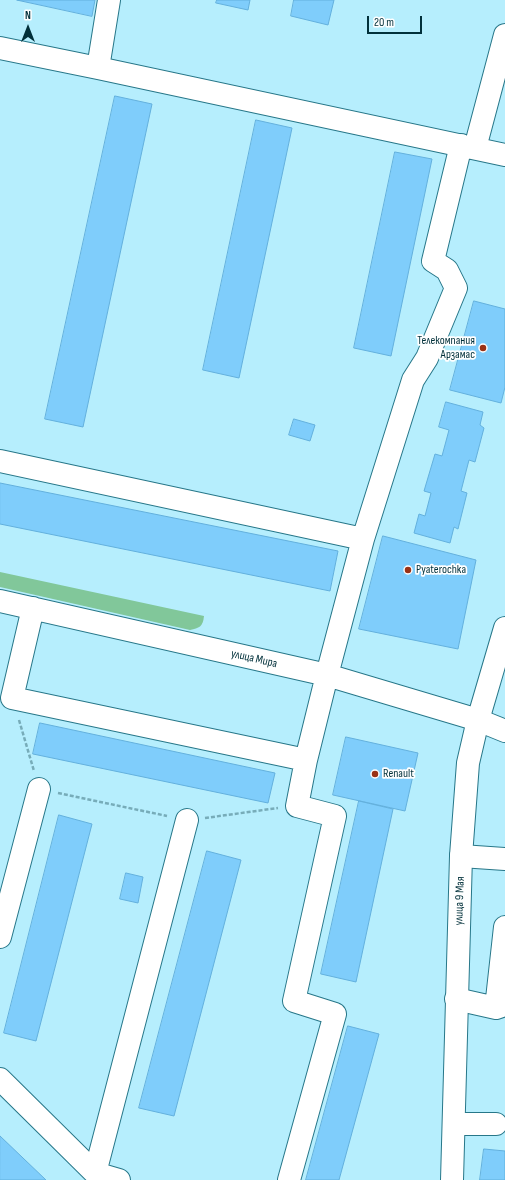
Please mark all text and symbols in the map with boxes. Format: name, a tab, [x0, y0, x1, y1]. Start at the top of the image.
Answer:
north arrow	[8, 8, 48, 48]
scale bar	[369, 8, 424, 34]
text: N	[25, 9, 31, 22]
text: 20 m	[374, 15, 394, 30]
place label: Телекомпания Арзамас	[417, 334, 475, 362]
marker: Телекомпания Арзамас	[478, 343, 488, 353]
place label: Pyaterochka	[416, 563, 466, 577]
marker: Pyaterochka	[403, 565, 413, 575]
street label: улица Мира	[229, 647, 279, 671]
place label: Renault	[383, 767, 414, 781]
marker: Renault	[370, 769, 380, 779]
street label: улица 9 Мая	[452, 876, 468, 926]

